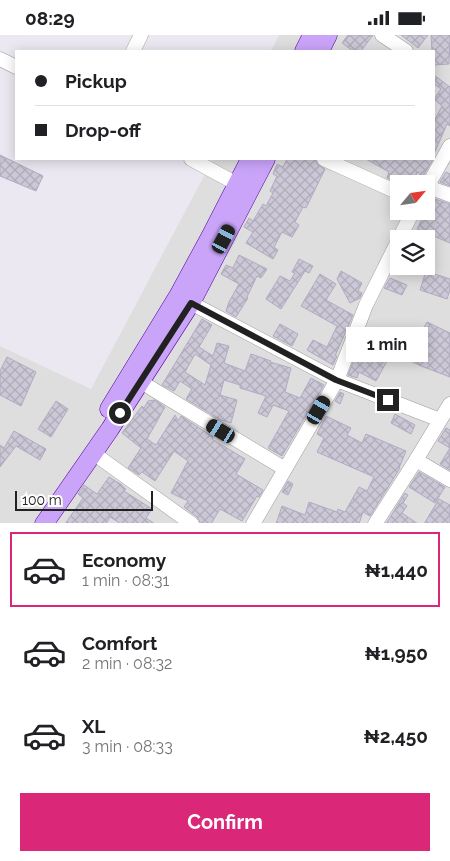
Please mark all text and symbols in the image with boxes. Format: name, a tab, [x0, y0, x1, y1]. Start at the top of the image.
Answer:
text: 08:29	[25, 7, 75, 29]
text: Pickup	[65, 70, 127, 92]
text: Drop-off	[65, 119, 141, 141]
north arrow	[390, 175, 435, 220]
map controls	[390, 175, 435, 275]
car	[210, 222, 237, 256]
button: layers	[390, 230, 435, 275]
callout: 1 min	[347, 327, 429, 363]
text: 1 min	[367, 335, 407, 354]
route end	[377, 389, 399, 411]
car	[305, 393, 332, 427]
route start	[109, 402, 131, 424]
car	[204, 417, 237, 445]
scale bar	[15, 488, 152, 512]
text: 100 m	[22, 492, 62, 508]
icon: car	[22, 547, 67, 592]
text: Economy	[82, 549, 166, 571]
text: ₦1,440	[364, 559, 428, 581]
text: 1 min · 08:31	[82, 571, 169, 590]
icon: car	[22, 630, 67, 675]
text: Comfort	[82, 632, 157, 654]
text: ₦1,950	[364, 642, 428, 664]
text: 2 min · 08:32	[82, 654, 172, 673]
icon: car	[22, 713, 67, 758]
text: XL	[82, 715, 105, 737]
text: ₦2,450	[363, 725, 428, 747]
text: 3 min · 08:33	[82, 737, 173, 756]
button: Confirm	[20, 793, 430, 851]

